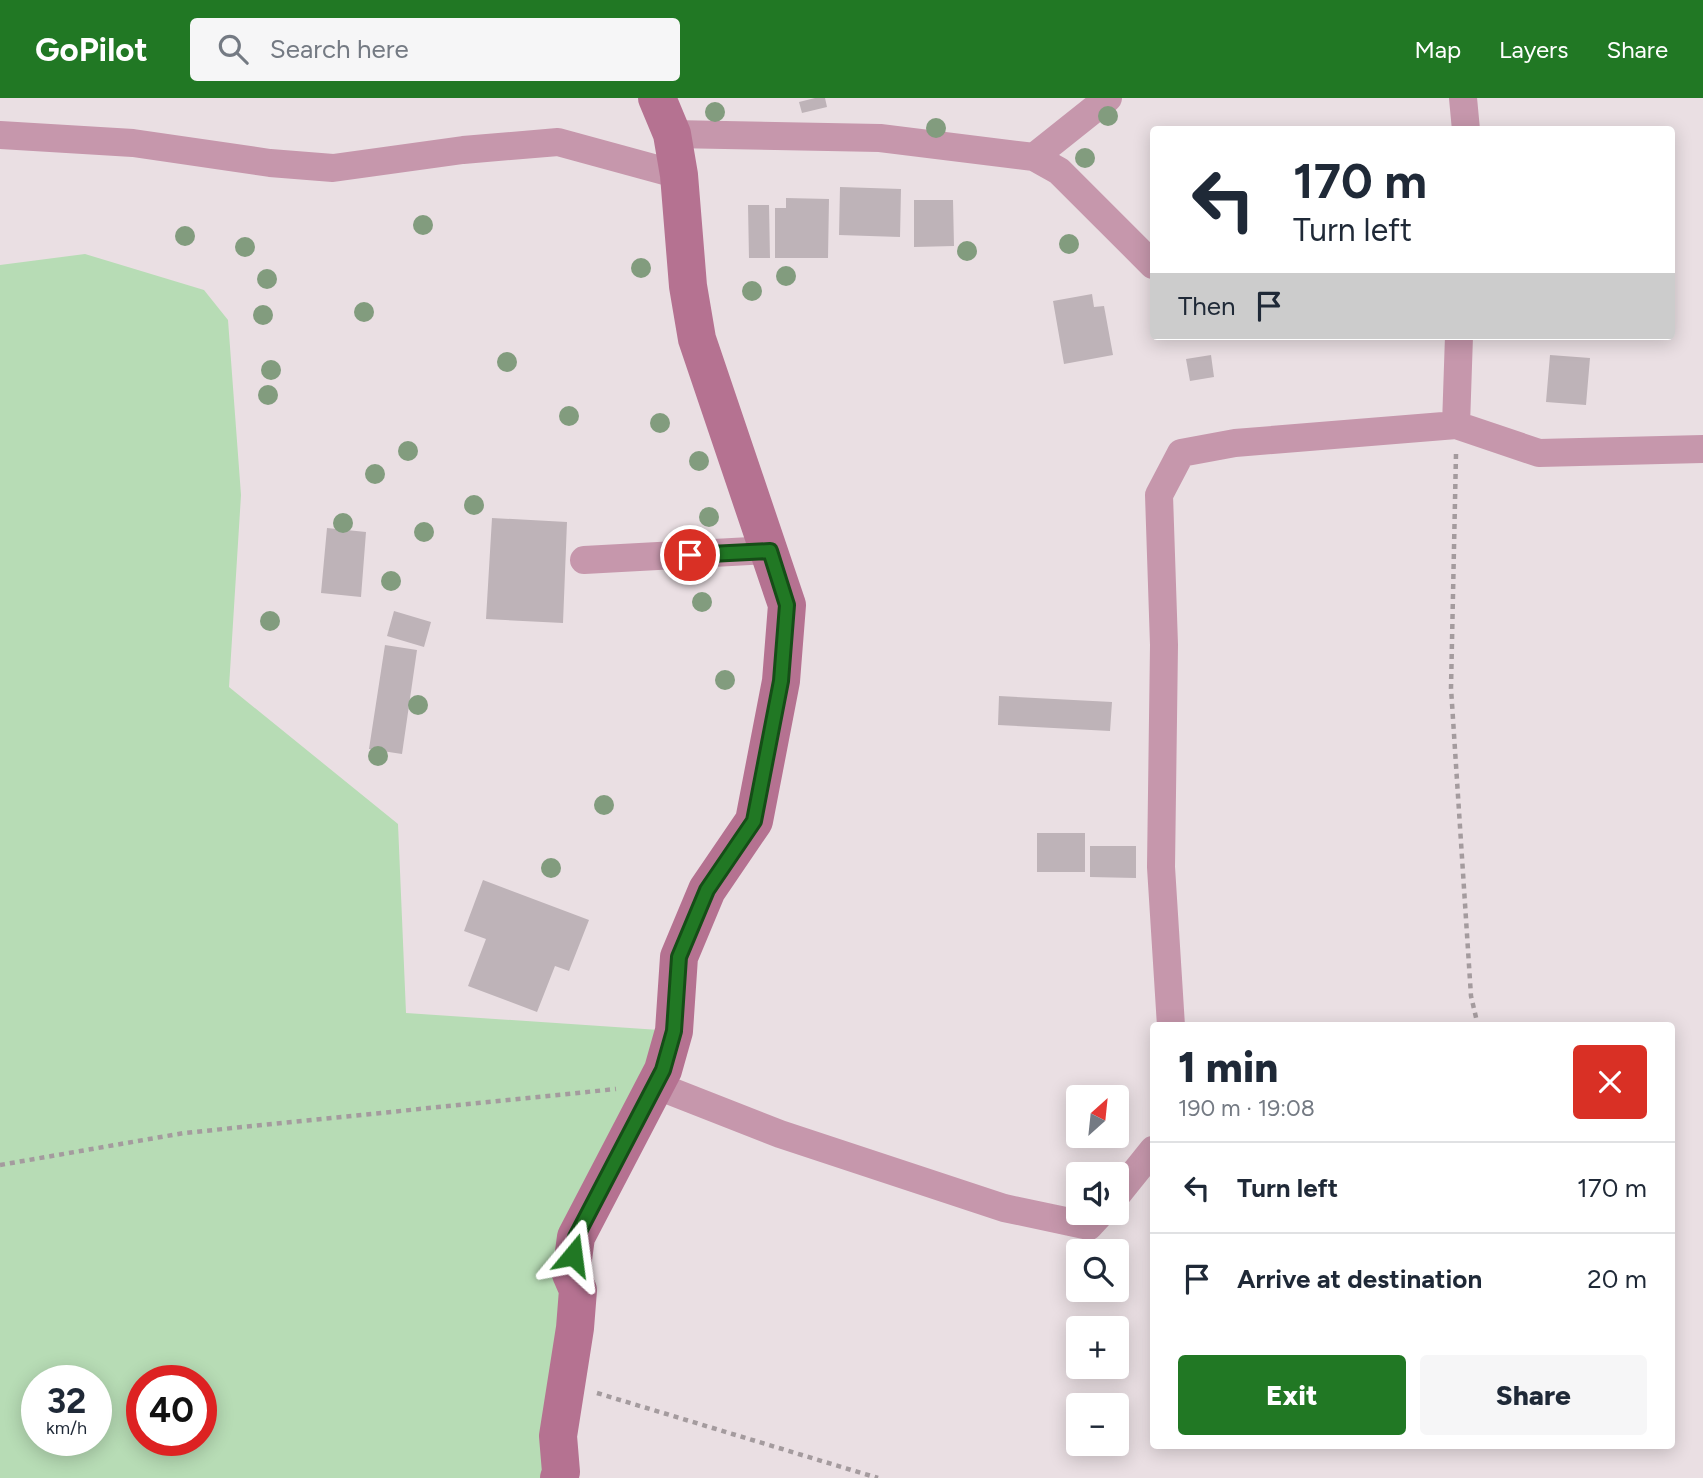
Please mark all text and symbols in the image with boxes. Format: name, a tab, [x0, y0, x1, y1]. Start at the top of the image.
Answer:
search box	[190, 18, 680, 81]
text: GoPilot	[35, 30, 148, 69]
icon: search	[214, 30, 252, 68]
text: Search here	[270, 33, 409, 65]
text: Map	[1414, 35, 1461, 64]
text: Layers	[1499, 35, 1568, 64]
text: Share	[1606, 35, 1668, 64]
text: 170 m	[1293, 151, 1427, 210]
icon: left	[1178, 154, 1269, 245]
text: Turn left	[1293, 211, 1412, 249]
icon: arrive	[1250, 287, 1288, 325]
text: Then	[1178, 290, 1236, 322]
pin	[660, 525, 720, 585]
icon: arrive	[671, 536, 709, 574]
text: 1 min	[1178, 1042, 1278, 1093]
button: close	[1573, 1045, 1647, 1119]
north arrow	[1066, 1085, 1129, 1148]
map controls	[1066, 1085, 1129, 1456]
text: 190 m · 19:08	[1178, 1094, 1315, 1122]
button: sound	[1066, 1162, 1129, 1225]
icon: left	[1178, 1169, 1216, 1207]
text: Turn left	[1237, 1172, 1338, 1204]
text: 170 m	[1577, 1172, 1647, 1204]
position arrow	[536, 1218, 610, 1292]
button: search	[1066, 1239, 1129, 1302]
icon: arrive	[1178, 1260, 1216, 1298]
text: Arrive at destination	[1237, 1263, 1482, 1295]
text: 20 m	[1587, 1263, 1647, 1295]
button: +	[1066, 1316, 1129, 1379]
button: Exit	[1178, 1355, 1406, 1435]
button: Share	[1420, 1355, 1647, 1435]
speed limit sign: 40	[126, 1365, 217, 1456]
text: 32	[47, 1380, 86, 1422]
button: −	[1066, 1393, 1129, 1456]
text: km/h	[46, 1417, 87, 1439]

